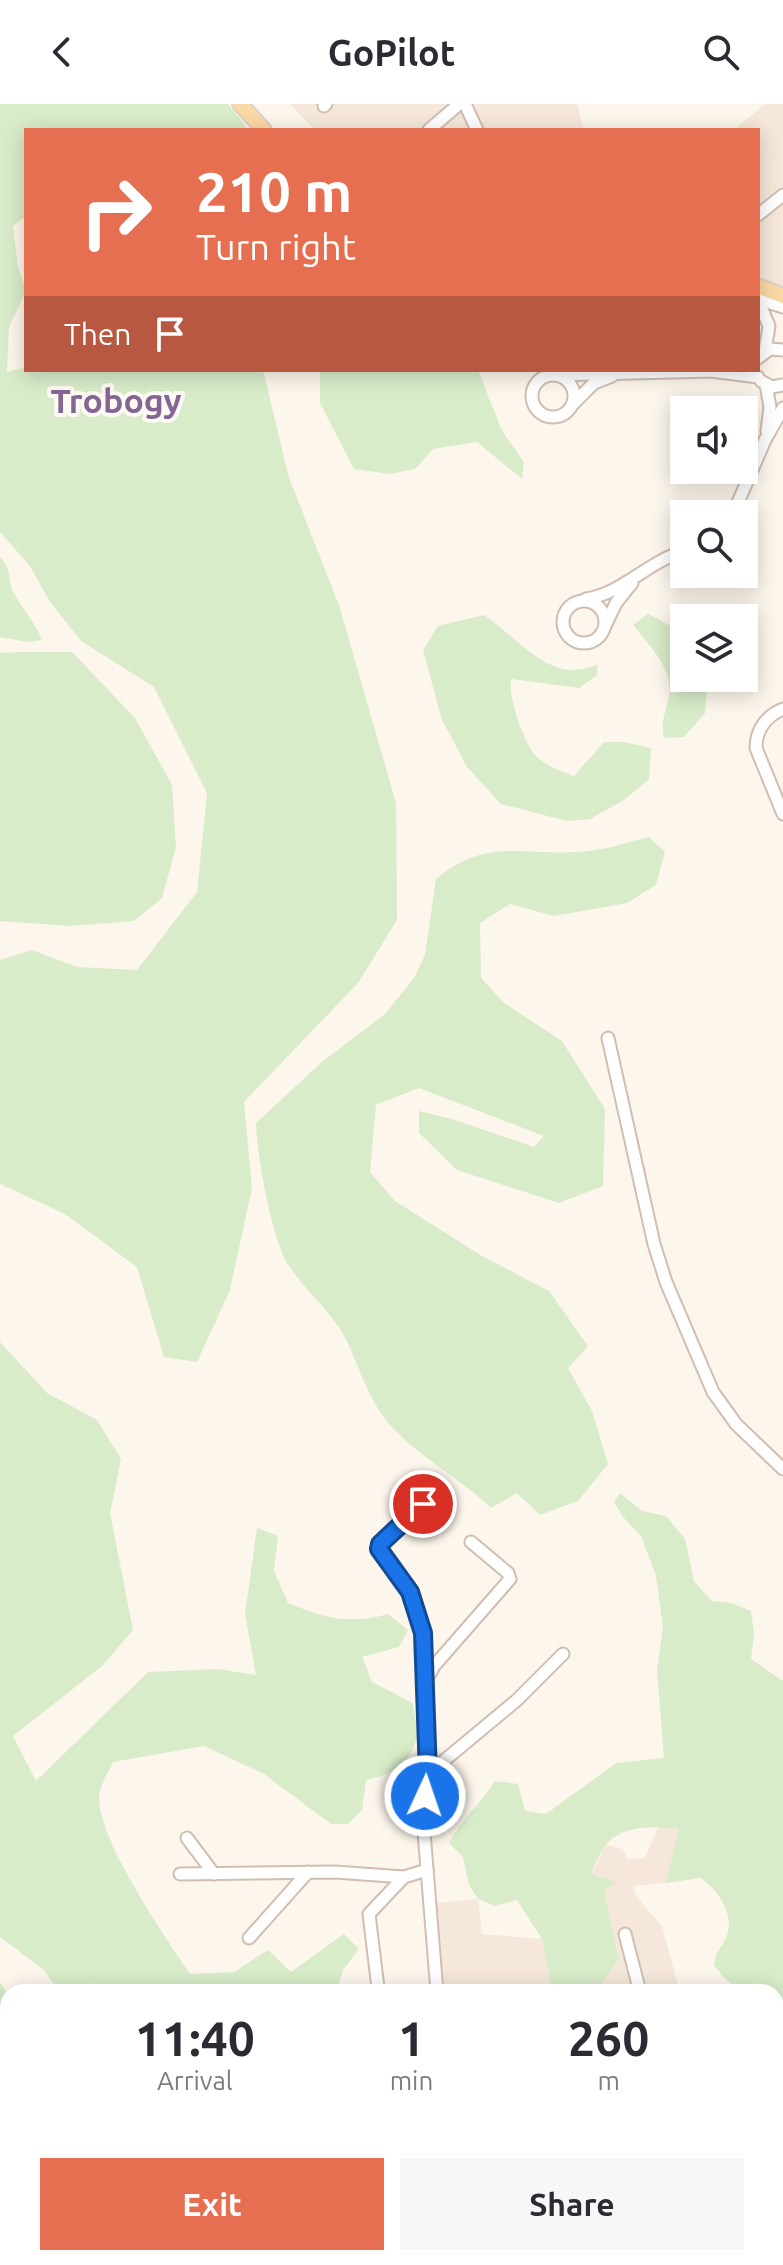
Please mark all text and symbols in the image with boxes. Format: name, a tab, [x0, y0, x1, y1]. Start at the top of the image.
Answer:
icon: back	[40, 30, 84, 74]
icon: search	[699, 30, 743, 74]
text: GoPilot	[328, 32, 455, 73]
icon: right	[64, 160, 168, 264]
text: 210 m	[196, 160, 352, 223]
text: Turn right	[196, 226, 356, 267]
icon: arrive	[148, 312, 192, 356]
text: Then	[64, 317, 132, 351]
district label: Trobogy	[50, 381, 182, 419]
map controls	[670, 396, 758, 692]
button: sound	[670, 396, 758, 484]
button: search	[670, 500, 758, 588]
button: layers	[670, 604, 758, 692]
pin	[389, 1470, 457, 1538]
icon: arrive	[401, 1482, 445, 1526]
position arrow	[383, 1754, 467, 1838]
text: 11:40	[135, 2011, 255, 2065]
text: 1	[398, 2011, 425, 2065]
text: 260	[568, 2011, 649, 2065]
text: Arrival	[157, 2066, 233, 2095]
text: min	[390, 2066, 433, 2095]
text: m	[597, 2066, 620, 2095]
button: Exit	[40, 2158, 384, 2250]
button: Share	[400, 2158, 744, 2250]

